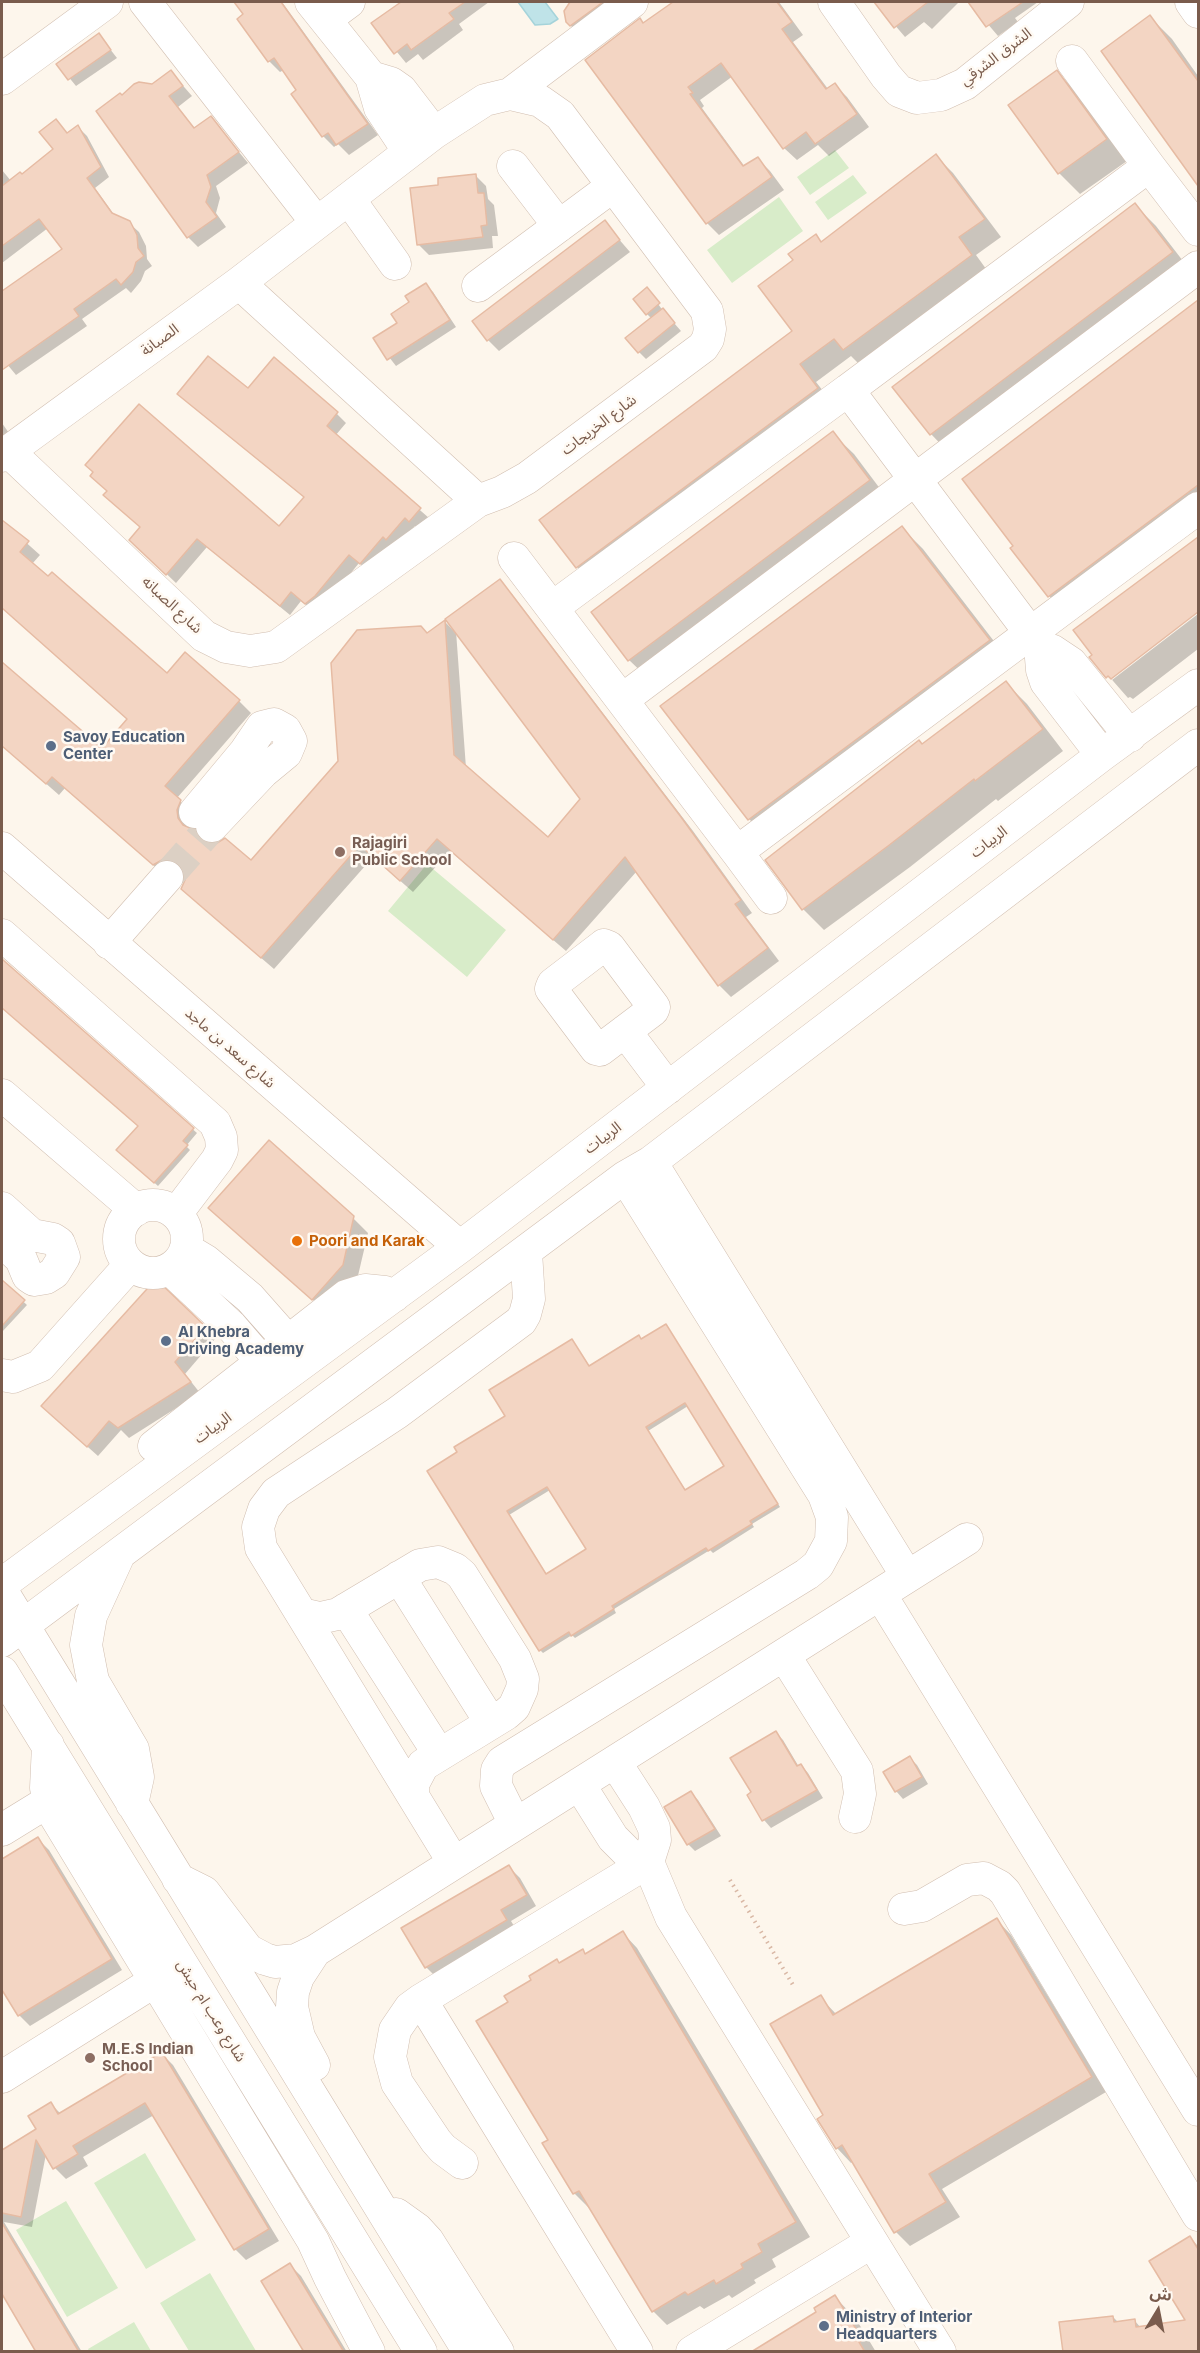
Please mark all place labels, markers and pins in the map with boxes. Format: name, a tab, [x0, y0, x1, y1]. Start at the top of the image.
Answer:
place label: Savoy Education Center	[63, 728, 185, 763]
marker: Savoy Education Center	[44, 739, 58, 753]
place label: Rajagiri Public School	[352, 834, 451, 869]
marker: Rajagiri Public School	[333, 845, 347, 859]
place label: Poori and Karak	[309, 1232, 425, 1250]
marker: Poori and Karak	[290, 1234, 304, 1248]
place label: Al Khebra Driving Academy	[178, 1323, 304, 1358]
marker: Al Khebra Driving Academy	[159, 1334, 173, 1348]
place label: M.E.S Indian School	[102, 2040, 194, 2075]
marker: M.E.S Indian School	[83, 2051, 97, 2065]
place label: Ministry of Interior Headquarters	[836, 2308, 972, 2343]
marker: Ministry of Interior Headquarters	[817, 2319, 831, 2333]

